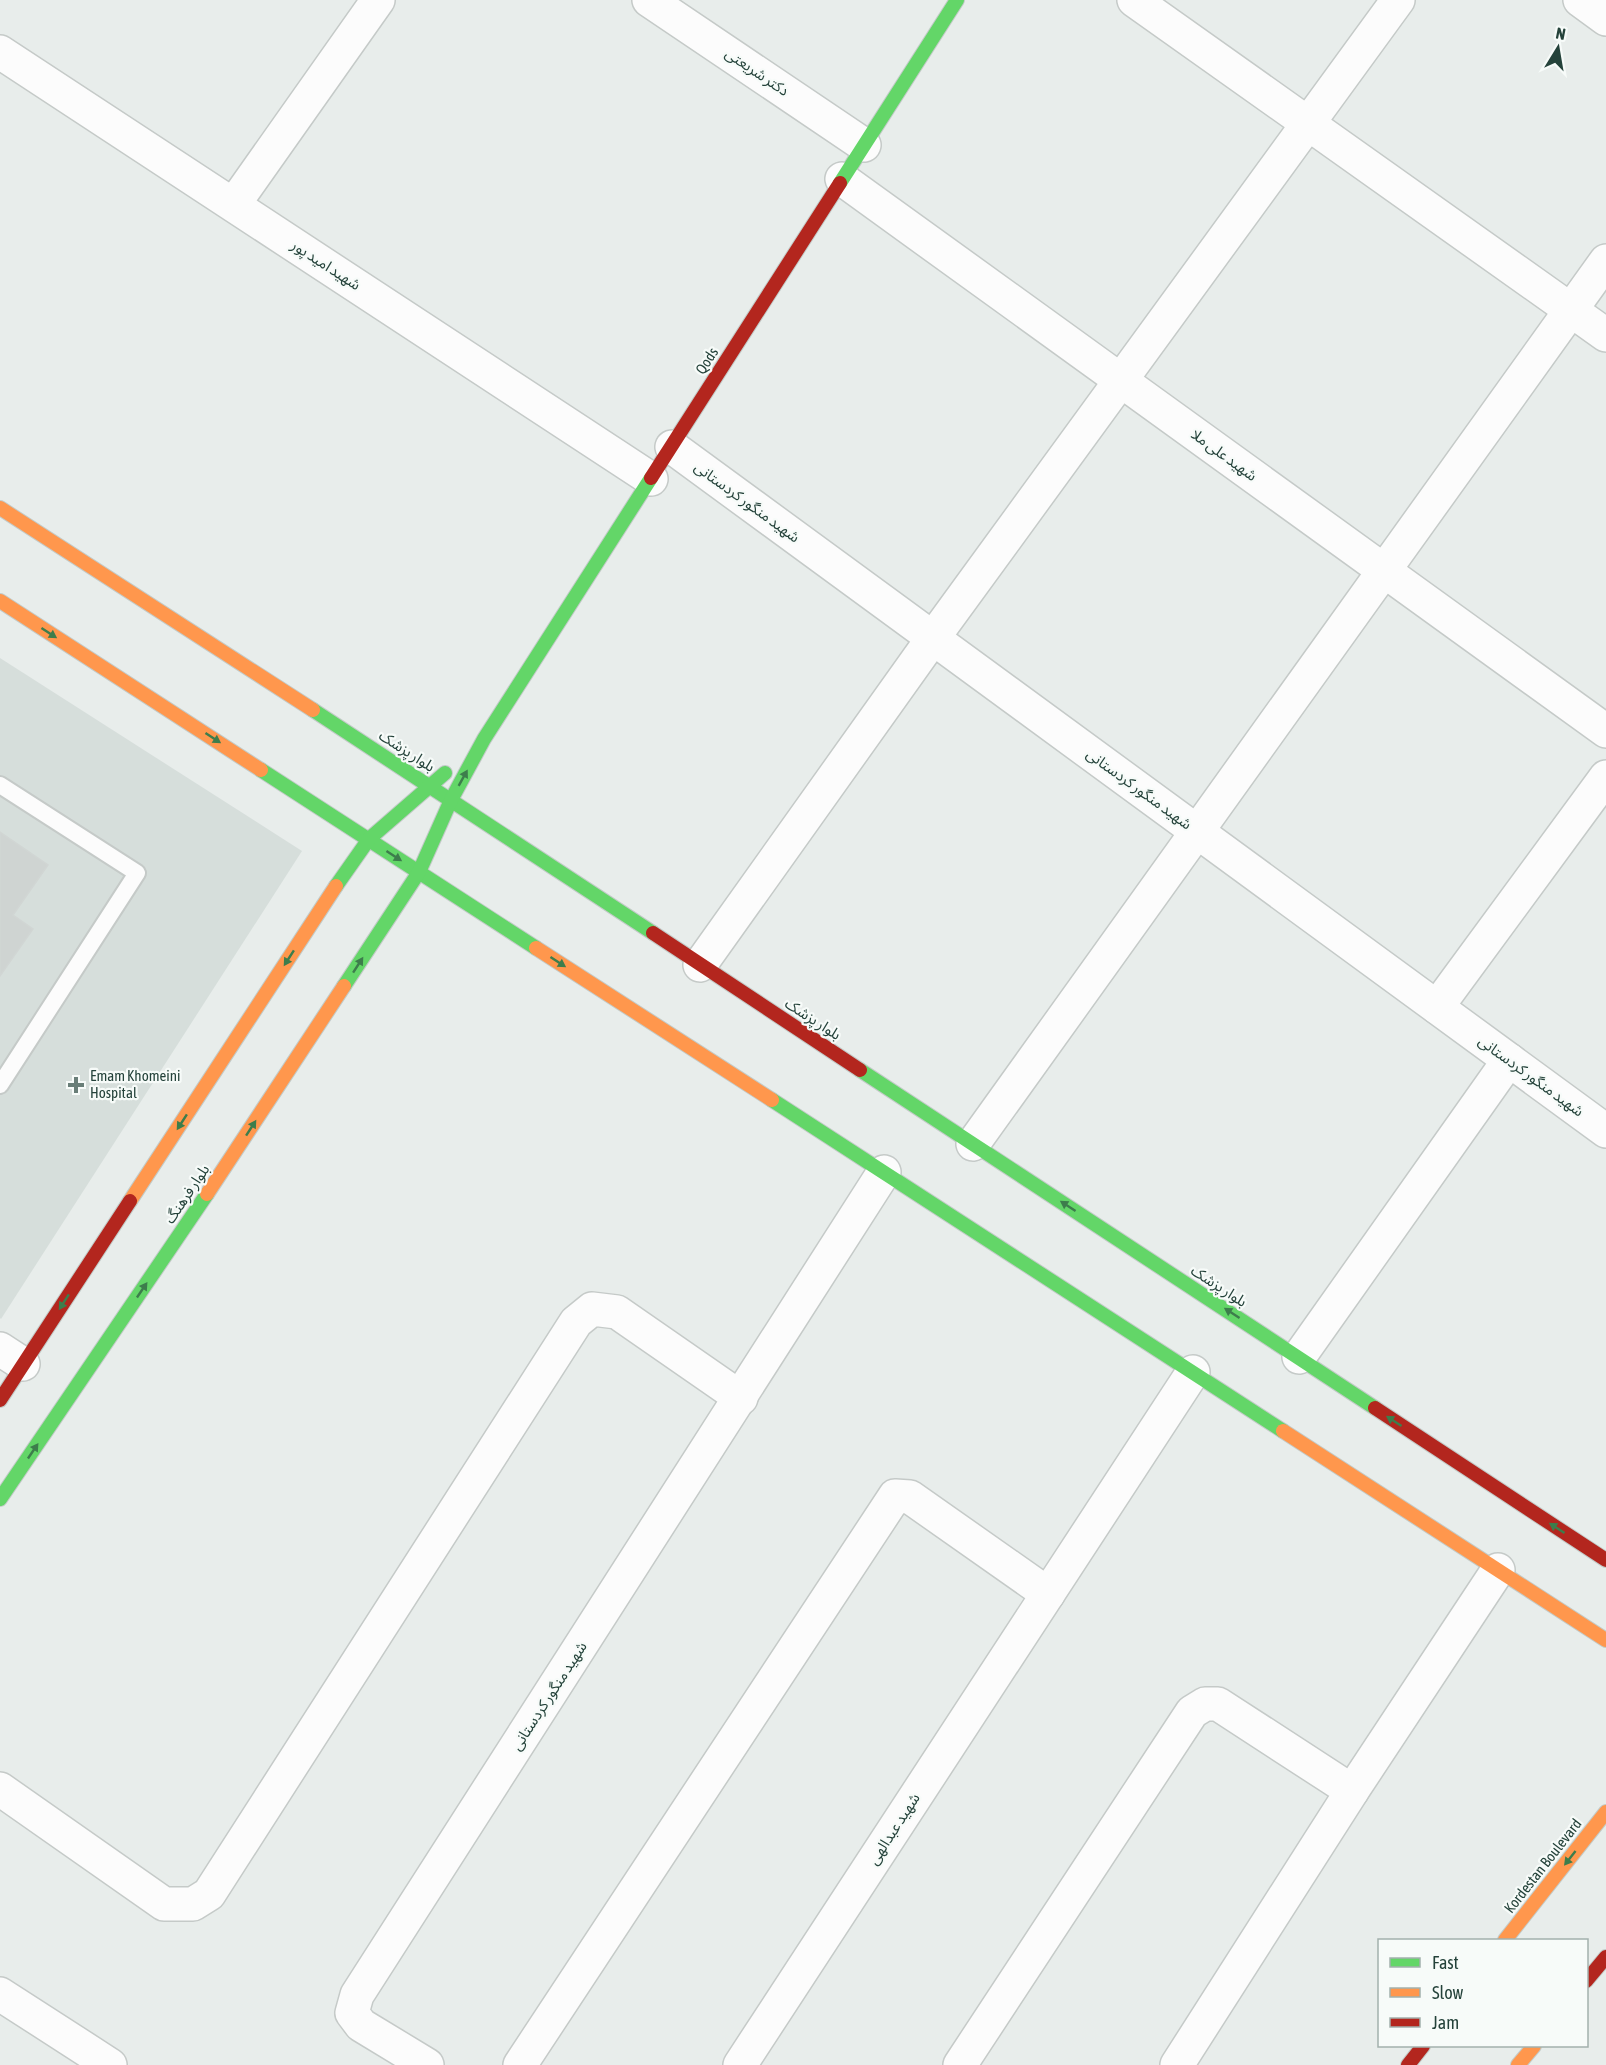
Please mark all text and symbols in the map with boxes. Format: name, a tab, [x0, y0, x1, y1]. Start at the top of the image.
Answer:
north arrow	[1528, 18, 1588, 78]
text: N	[1555, 24, 1567, 43]
street label: دکتر شریعتی	[722, 44, 792, 100]
street label: شهید امید پور	[286, 235, 364, 295]
street label: Qods	[692, 344, 721, 377]
street label: شهید علی ملا	[1188, 425, 1261, 485]
street label: شهید منگور کردستانی	[691, 458, 803, 546]
one-way arrow	[41, 627, 57, 638]
street label: بلوار پزشک	[375, 726, 438, 777]
one-way arrow	[205, 733, 221, 744]
street label: شهید منگور کردستانی	[1083, 745, 1195, 833]
one-way arrow	[458, 769, 468, 786]
one-way arrow	[386, 850, 402, 861]
one-way arrow	[283, 950, 295, 966]
one-way arrow	[550, 956, 566, 967]
one-way arrow	[352, 957, 364, 973]
street label: بلوار پزشک	[781, 994, 844, 1045]
street label: شهید منگور کردستانی	[1475, 1032, 1587, 1120]
place label: Emam Khomeini Hospital	[90, 1067, 180, 1101]
marker: Emam Khomeini Hospital	[67, 1076, 85, 1094]
one-way arrow	[176, 1113, 188, 1129]
one-way arrow	[245, 1120, 257, 1136]
street label: بلوار فرهنگ	[161, 1161, 213, 1227]
one-way arrow	[1060, 1201, 1077, 1212]
street label: بلوار پزشک	[1187, 1261, 1250, 1312]
one-way arrow	[136, 1282, 148, 1298]
one-way arrow	[58, 1294, 69, 1311]
one-way arrow	[1223, 1308, 1240, 1319]
one-way arrow	[1386, 1415, 1403, 1426]
one-way arrow	[27, 1443, 38, 1459]
one-way arrow	[1549, 1523, 1565, 1534]
street label: شهید منگور کردستانی	[507, 1638, 591, 1754]
street label: شهید عبدالهی	[864, 1790, 924, 1868]
street label: Kordestan Boulevard	[1501, 1815, 1585, 1916]
one-way arrow	[1563, 1850, 1576, 1866]
legend	[1378, 1939, 1588, 2047]
text: Fast	[1432, 1952, 1459, 1973]
text: Slow	[1432, 1982, 1463, 2003]
text: Jam	[1432, 2012, 1459, 2033]

